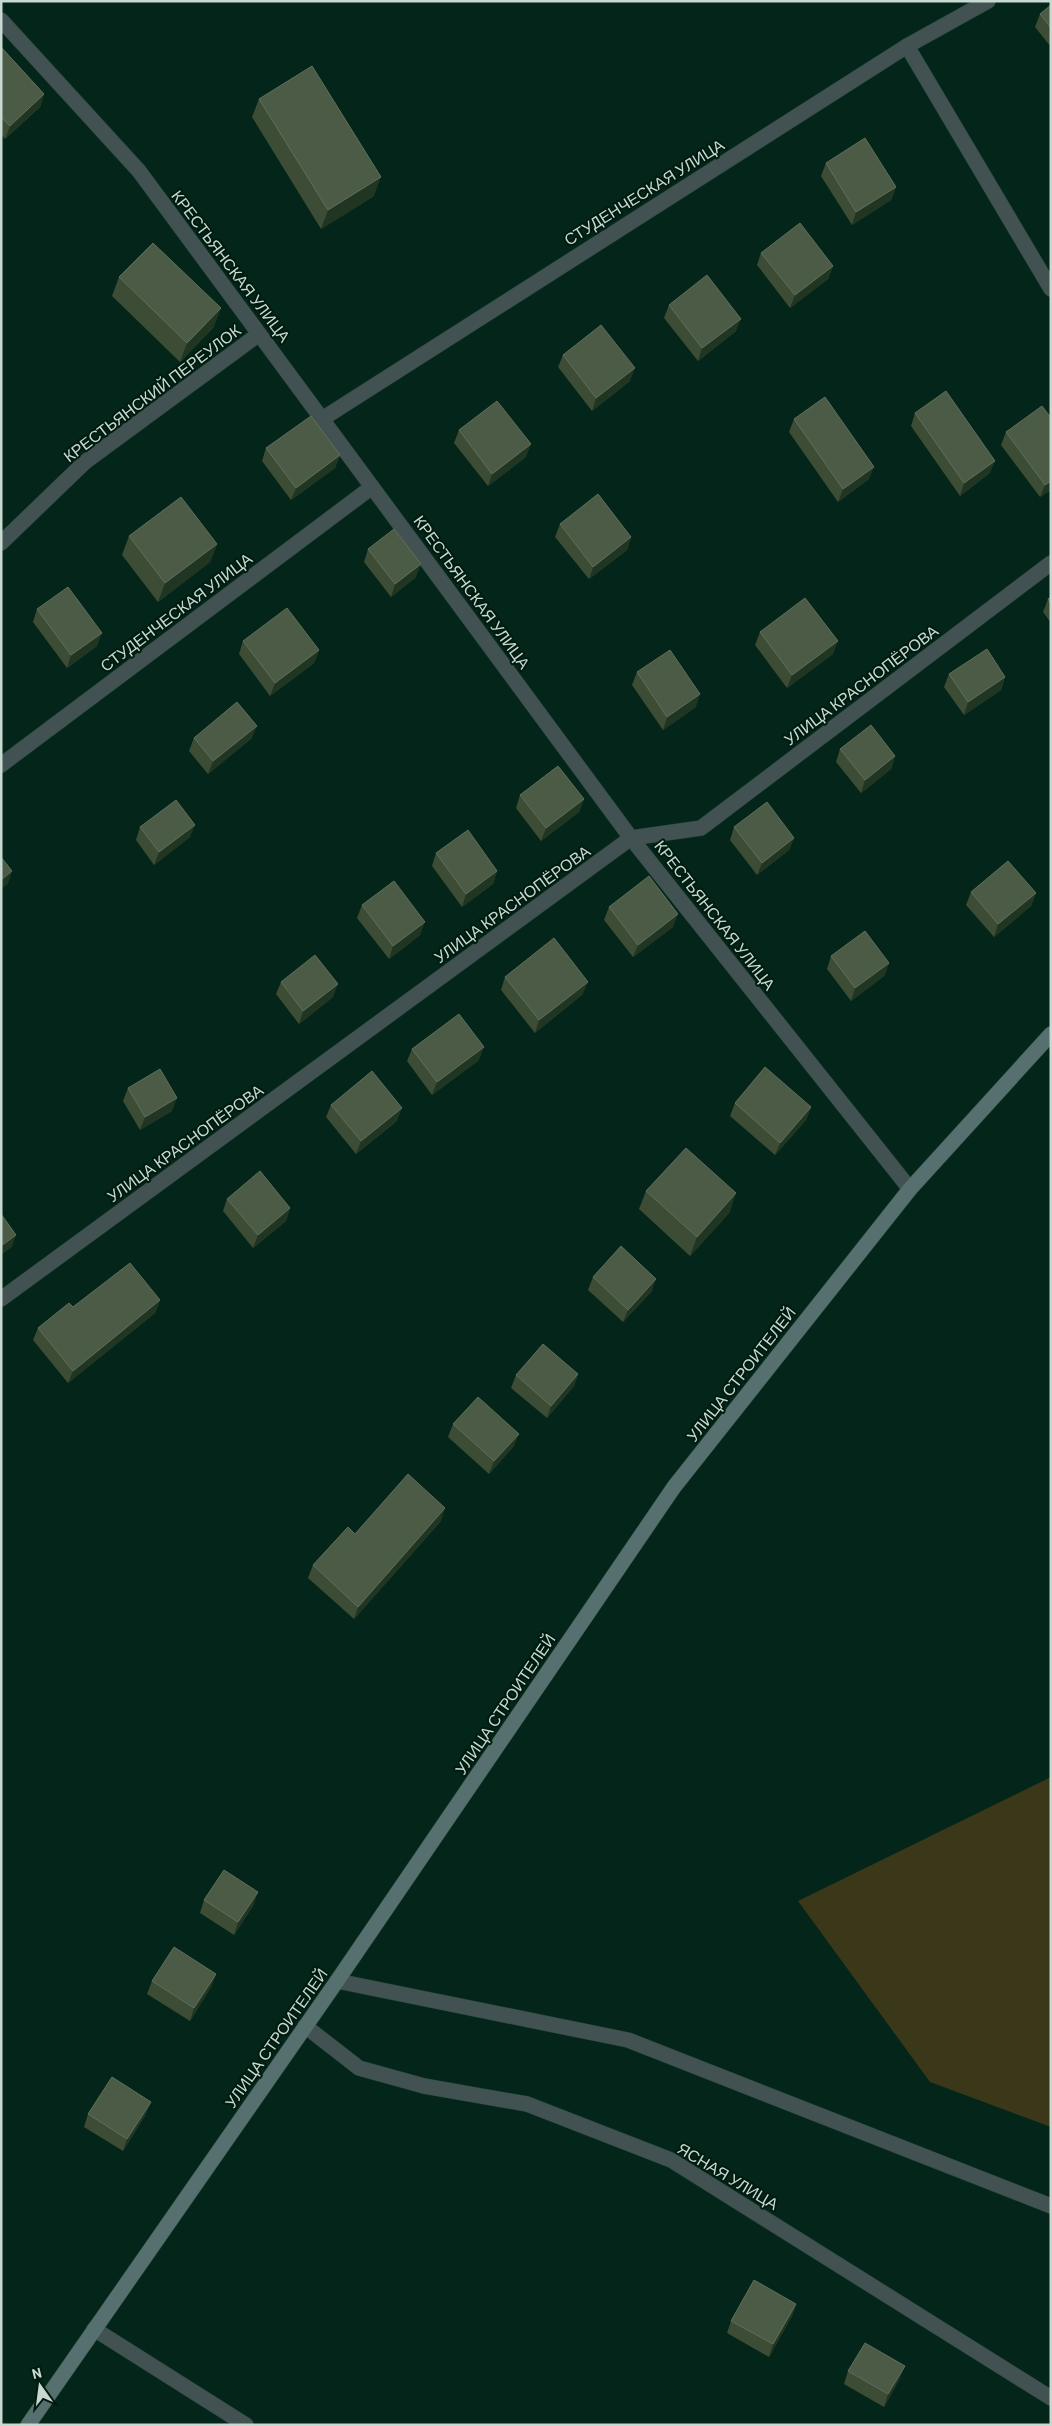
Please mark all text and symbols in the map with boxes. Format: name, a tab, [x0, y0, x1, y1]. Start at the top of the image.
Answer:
street label: СТУДЕНЧЕСКАЯ УЛИЦА	[560, 134, 728, 249]
street label: КРЕСТЬЯНСКАЯ УЛИЦА	[168, 186, 295, 345]
street label: КРЕСТЬЯНСКИЙ ПЕРЕУЛОК	[59, 319, 245, 465]
street label: КРЕСТЬЯНСКАЯ УЛИЦА	[410, 511, 535, 672]
street label: СТУДЕНЧЕСКАЯ УЛИЦА	[96, 548, 256, 675]
street label: УЛИЦА КРАСНОПЁРОВА	[780, 620, 942, 749]
street label: КРЕСТЬЯНСКАЯ УЛИЦА	[651, 836, 780, 994]
street label: УЛИЦА КРАСНОПЁРОВА	[430, 840, 594, 967]
street label: УЛИЦА КРАСНОПЁРОВА	[103, 1079, 267, 1206]
street label: УЛИЦА СТРОИТЕЛЕЙ	[682, 1303, 799, 1445]
street label: УЛИЦА СТРОИТЕЛЕЙ	[450, 1630, 559, 1778]
street label: УЛИЦА СТРОИТЕЛЕЙ	[220, 1964, 331, 2111]
street label: ЯСНАЯ УЛИЦА	[674, 2138, 782, 2213]
north arrow	[15, 2361, 65, 2411]
text: N	[30, 2364, 43, 2382]

